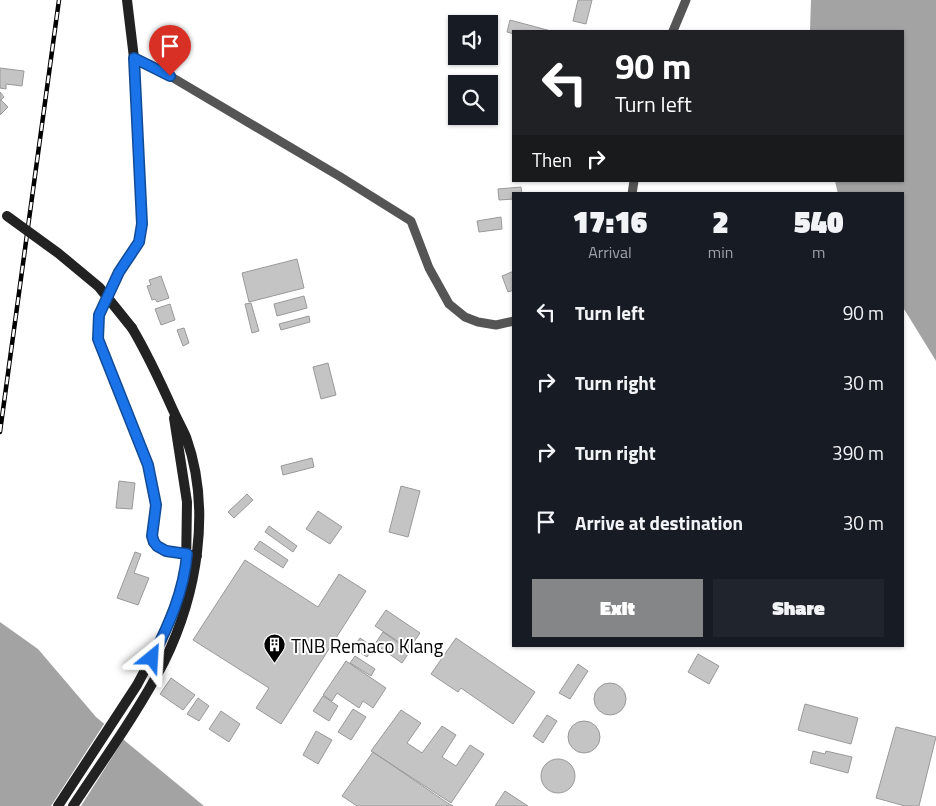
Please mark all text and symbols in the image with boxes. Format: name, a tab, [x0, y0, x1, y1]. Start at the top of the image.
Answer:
map controls	[448, 15, 498, 125]
button: sound	[448, 15, 498, 65]
pin	[149, 25, 191, 76]
icon: arrive	[156, 32, 184, 60]
text: 90 m	[615, 39, 691, 93]
icon: left	[532, 50, 597, 115]
button: search	[448, 75, 498, 125]
text: Turn left	[615, 87, 692, 121]
text: Then	[532, 145, 572, 174]
icon: right	[582, 145, 610, 173]
text: 17:16	[573, 199, 647, 245]
text: 2	[712, 199, 729, 245]
text: 540	[794, 199, 843, 245]
text: Arrival	[588, 240, 632, 264]
text: min	[708, 240, 733, 264]
text: m	[812, 240, 825, 264]
icon: left	[532, 298, 560, 326]
text: Turn left	[575, 298, 645, 327]
text: 90 m	[843, 298, 884, 327]
icon: right	[532, 368, 560, 396]
text: Turn right	[575, 368, 656, 397]
text: 30 m	[843, 368, 884, 397]
icon: right	[532, 438, 560, 466]
text: Turn right	[575, 438, 656, 467]
text: 390 m	[832, 438, 884, 467]
icon: arrive	[532, 508, 560, 536]
text: Arrive at destination	[575, 508, 743, 537]
text: 30 m	[843, 508, 884, 537]
button: Exit	[532, 579, 703, 637]
button: Share	[713, 579, 884, 637]
position arrow	[125, 631, 177, 683]
place label: TNB Remaco Klang	[291, 631, 444, 660]
building icon: TNB Remaco Klang	[263, 633, 287, 664]

